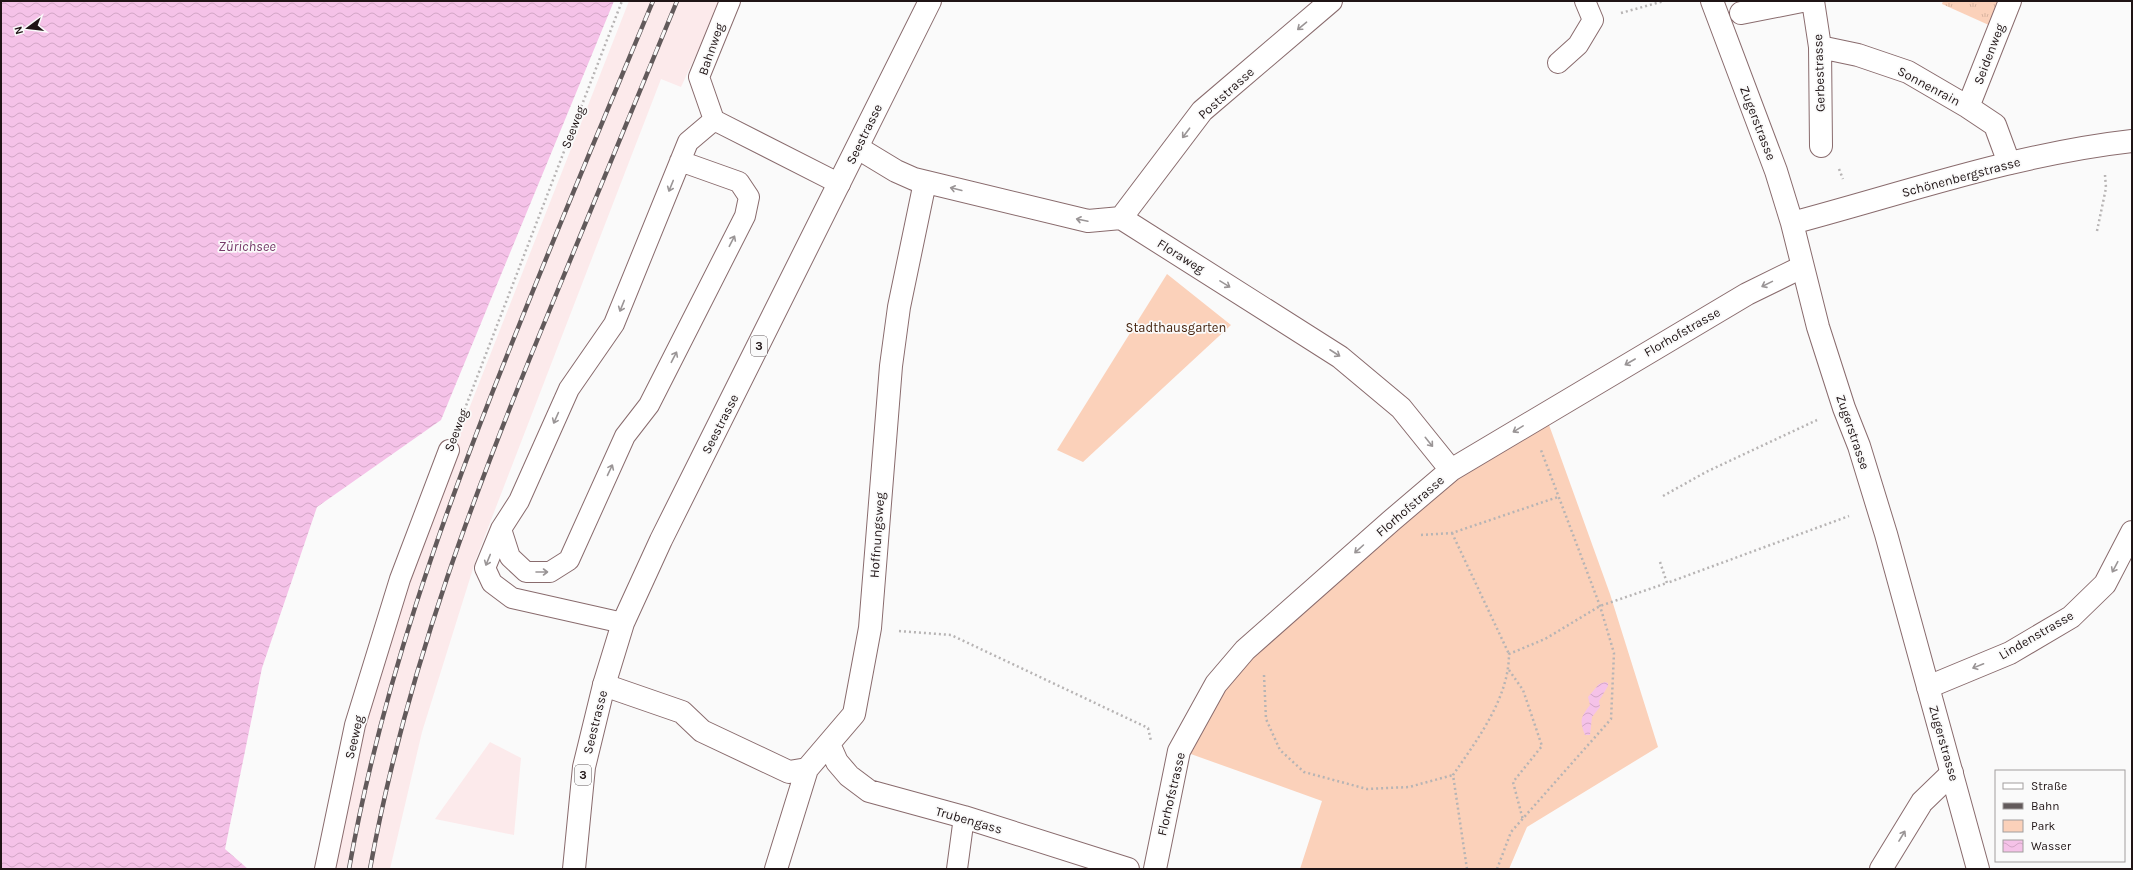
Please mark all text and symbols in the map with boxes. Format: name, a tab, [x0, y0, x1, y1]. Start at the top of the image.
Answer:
north arrow	[8, 8, 48, 48]
street label: Bahnweg	[695, 20, 727, 77]
street label: Seidenweg	[1971, 21, 2008, 87]
one-way arrow	[1296, 22, 1307, 31]
text: N	[12, 25, 26, 36]
street label: Gerbestrasse	[1810, 33, 1828, 112]
street label: Sonnenrain	[1895, 63, 1963, 109]
street label: Poststrasse	[1195, 64, 1257, 122]
street label: Zugerstrasse	[1737, 84, 1779, 162]
street label: Seestrasse	[843, 101, 885, 167]
street label: Seeweg	[558, 103, 588, 151]
one-way arrow	[1181, 127, 1190, 138]
street label: Schönenbergstrasse	[1900, 154, 2022, 200]
one-way arrow	[666, 179, 674, 191]
one-way arrow	[949, 185, 962, 193]
one-way arrow	[1076, 215, 1089, 223]
one-way arrow	[729, 235, 736, 247]
street label: Floraweg	[1155, 236, 1208, 277]
water label: Zürichsee	[218, 238, 276, 255]
one-way arrow	[1219, 280, 1230, 288]
one-way arrow	[1761, 281, 1773, 288]
one-way arrow	[617, 300, 625, 312]
street label: Florhofstrasse	[1641, 304, 1723, 360]
park label: Stadthausgarten	[1126, 320, 1226, 335]
road number: 3	[751, 336, 767, 356]
one-way arrow	[1329, 349, 1340, 357]
one-way arrow	[671, 351, 678, 363]
one-way arrow	[1624, 359, 1636, 367]
street label: Seestrasse	[699, 391, 742, 456]
street label: Zugerstrasse	[1833, 393, 1873, 472]
street label: Seeweg	[441, 406, 471, 454]
one-way arrow	[552, 411, 559, 423]
one-way arrow	[1513, 425, 1524, 433]
one-way arrow	[1424, 437, 1433, 448]
one-way arrow	[607, 464, 614, 476]
street label: Florhofstrasse	[1373, 472, 1447, 540]
street label: Hoffnungsweg	[867, 491, 888, 578]
one-way arrow	[1355, 544, 1365, 553]
one-way arrow	[484, 553, 492, 565]
one-way arrow	[2110, 561, 2118, 573]
one-way arrow	[535, 568, 548, 576]
street label: Lindenstrasse	[1996, 607, 2076, 662]
one-way arrow	[1973, 662, 1985, 670]
street label: Seestrasse	[580, 688, 610, 755]
street label: Zugerstrasse	[1926, 703, 1962, 783]
street label: Seeweg	[342, 713, 366, 760]
street label: Florhofstrasse	[1154, 750, 1188, 837]
road number: 3	[575, 765, 591, 785]
legend	[1995, 770, 2125, 862]
text: Straße	[2031, 779, 2067, 793]
text: Bahn	[2031, 799, 2060, 813]
street label: Trubengass	[934, 803, 1004, 837]
text: Park	[2031, 819, 2056, 833]
one-way arrow	[1898, 830, 1906, 842]
text: Wasser	[2031, 839, 2072, 853]

